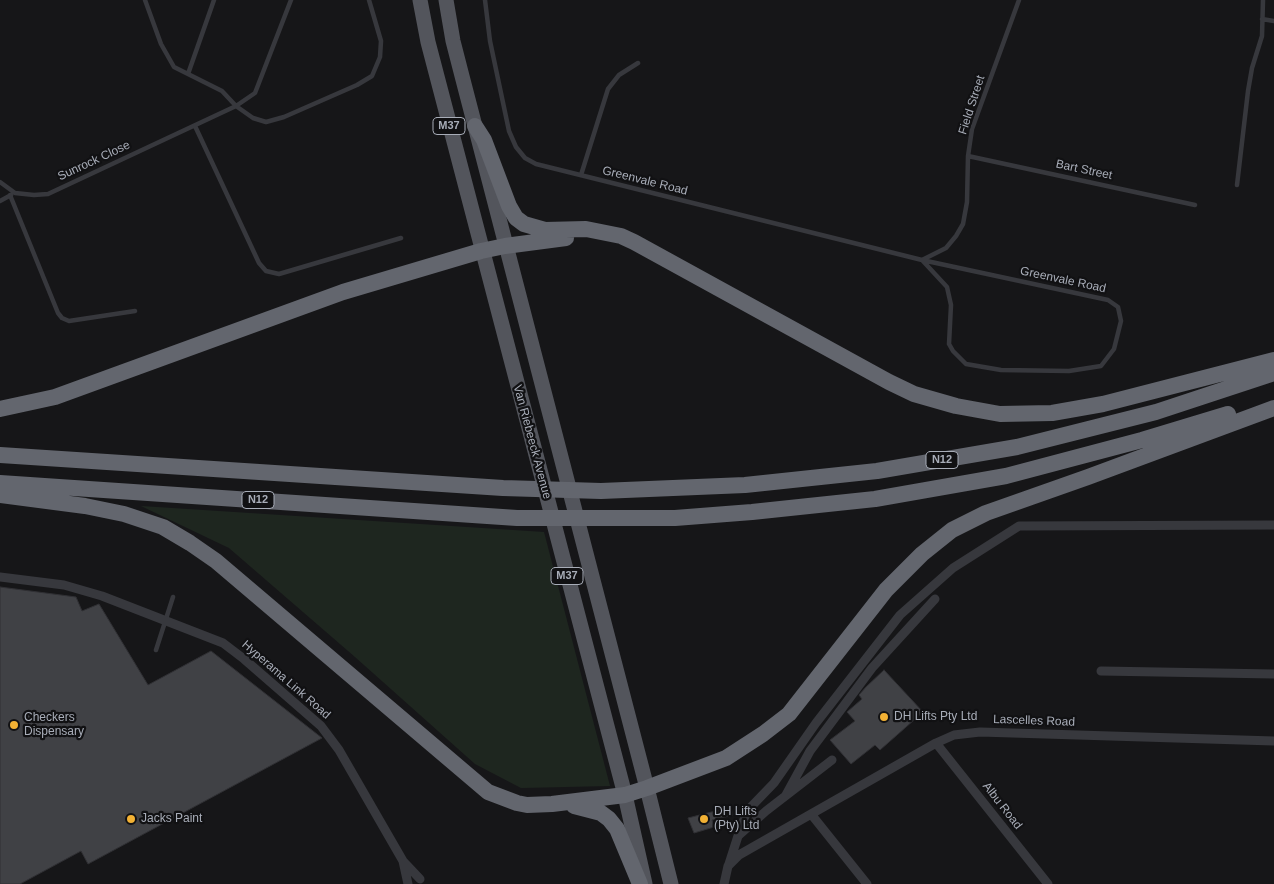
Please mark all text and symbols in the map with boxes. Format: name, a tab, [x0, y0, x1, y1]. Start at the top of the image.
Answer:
street label: Field Street	[956, 74, 988, 136]
road number: M37	[433, 118, 465, 134]
street label: Sunrock Close	[56, 138, 132, 184]
street label: Bart Street	[1054, 157, 1114, 183]
street label: Greenvale Road	[601, 163, 689, 199]
street label: Greenvale Road	[1019, 264, 1107, 296]
street label: Van Riebeeck Avenue	[510, 383, 554, 501]
road number: N12	[926, 452, 958, 468]
road number: N12	[242, 492, 274, 508]
road number: M37	[551, 568, 583, 584]
street label: Hyperama Link Road	[239, 638, 333, 722]
place label: DH Lifts Pty Ltd	[894, 710, 977, 724]
place label: Checkers Dispensary	[24, 711, 84, 739]
marker: DH Lifts Pty Ltd	[878, 711, 890, 723]
street label: Lascelles Road	[993, 712, 1075, 730]
marker: Checkers Dispensary	[8, 719, 20, 731]
street label: Albu Road	[979, 779, 1025, 833]
place label: DH Lifts (Pty) Ltd	[714, 805, 759, 833]
place label: Jacks Paint	[141, 812, 202, 826]
marker: Jacks Paint	[125, 813, 137, 825]
marker: DH Lifts (Pty) Ltd	[698, 813, 710, 825]

